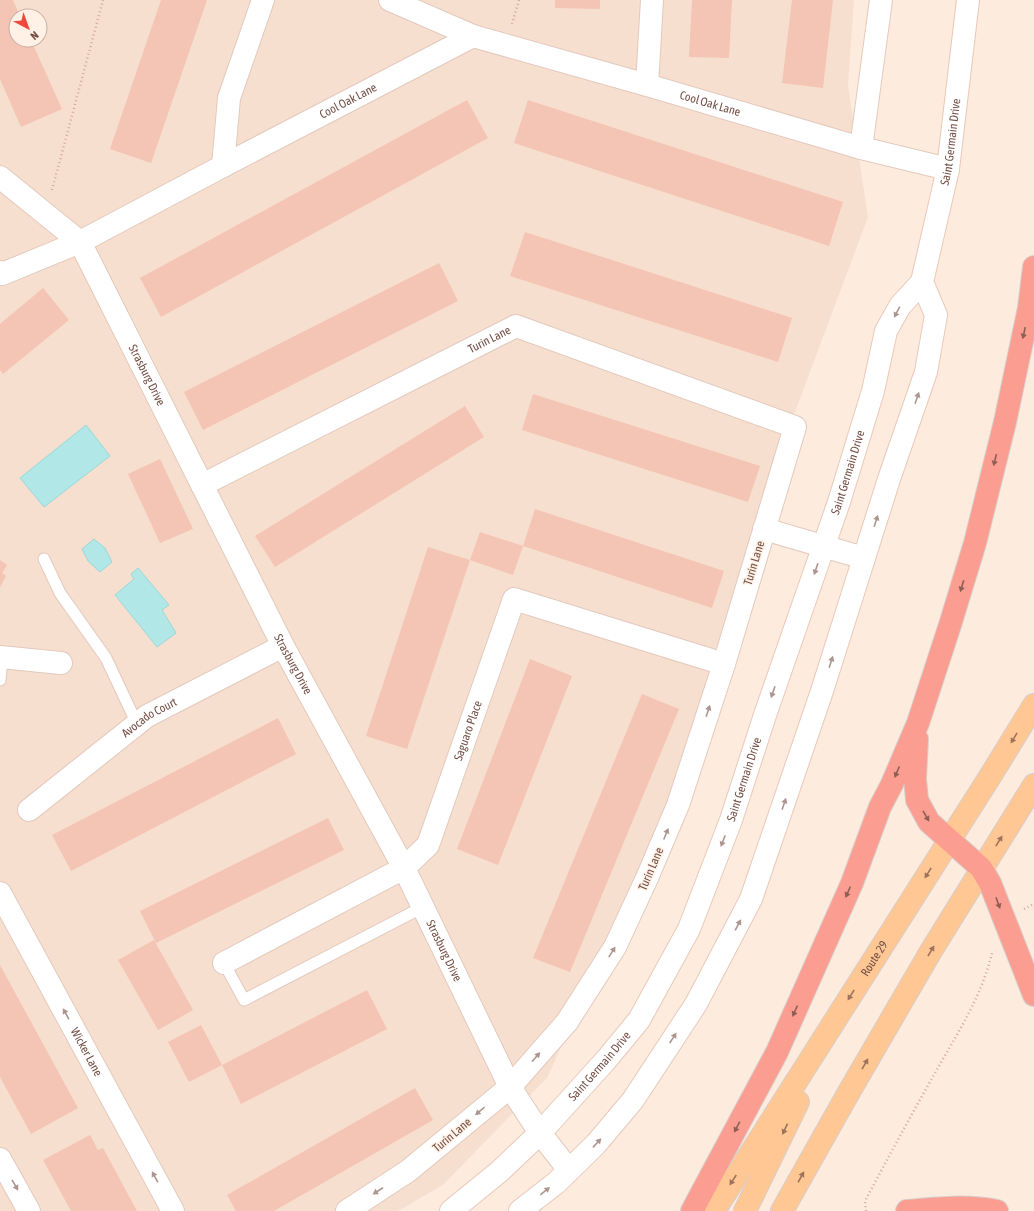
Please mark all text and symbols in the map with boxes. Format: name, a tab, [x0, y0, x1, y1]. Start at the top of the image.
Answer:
north arrow	[8, 8, 48, 48]
text: N	[28, 29, 41, 42]
street label: Cool Oak Lane	[317, 80, 379, 122]
street label: Cool Oak Lane	[678, 88, 742, 119]
street label: Saint Germain Drive	[937, 98, 963, 187]
one-way arrow	[894, 306, 900, 318]
street label: Turin Lane	[466, 323, 513, 356]
one-way arrow	[1020, 327, 1026, 339]
street label: Strasburg Drive	[126, 342, 168, 408]
one-way arrow	[914, 391, 920, 403]
street label: Saint Germain Drive	[828, 429, 868, 517]
one-way arrow	[992, 454, 998, 466]
one-way arrow	[873, 515, 879, 527]
street label: Turin Lane	[741, 539, 767, 587]
one-way arrow	[812, 563, 818, 575]
one-way arrow	[959, 580, 965, 592]
street label: Strasburg Drive	[271, 632, 315, 697]
one-way arrow	[828, 656, 834, 668]
one-way arrow	[770, 686, 776, 698]
street label: Avocado Court	[119, 695, 180, 740]
street label: Saguaro Place	[451, 699, 485, 762]
one-way arrow	[705, 705, 711, 717]
one-way arrow	[1010, 732, 1017, 744]
street label: Saint Germain Drive	[724, 736, 764, 823]
one-way arrow	[894, 766, 901, 778]
one-way arrow	[781, 797, 787, 809]
one-way arrow	[922, 810, 929, 822]
one-way arrow	[662, 828, 669, 840]
one-way arrow	[995, 835, 1002, 847]
one-way arrow	[719, 836, 725, 848]
street label: Turin Lane	[636, 845, 666, 893]
one-way arrow	[925, 867, 932, 879]
one-way arrow	[845, 886, 851, 898]
one-way arrow	[995, 898, 1001, 910]
street label: Strasburg Drive	[423, 918, 465, 984]
one-way arrow	[734, 919, 741, 931]
street label: Route 29	[858, 938, 891, 979]
one-way arrow	[927, 945, 934, 957]
one-way arrow	[608, 946, 615, 958]
one-way arrow	[848, 989, 855, 1001]
one-way arrow	[792, 1005, 798, 1017]
one-way arrow	[62, 1008, 69, 1019]
street label: Wicker Lane	[68, 1025, 105, 1079]
street label: Saint Germain Drive	[566, 1029, 634, 1104]
one-way arrow	[670, 1032, 677, 1044]
one-way arrow	[531, 1052, 540, 1062]
one-way arrow	[862, 1058, 869, 1070]
one-way arrow	[475, 1107, 485, 1116]
street label: Turin Lane	[430, 1115, 474, 1155]
one-way arrow	[734, 1121, 740, 1133]
one-way arrow	[782, 1123, 788, 1134]
one-way arrow	[592, 1138, 601, 1147]
one-way arrow	[151, 1171, 158, 1183]
one-way arrow	[798, 1171, 805, 1183]
one-way arrow	[730, 1174, 737, 1186]
one-way arrow	[11, 1179, 18, 1191]
one-way arrow	[372, 1187, 383, 1195]
one-way arrow	[540, 1187, 551, 1195]

